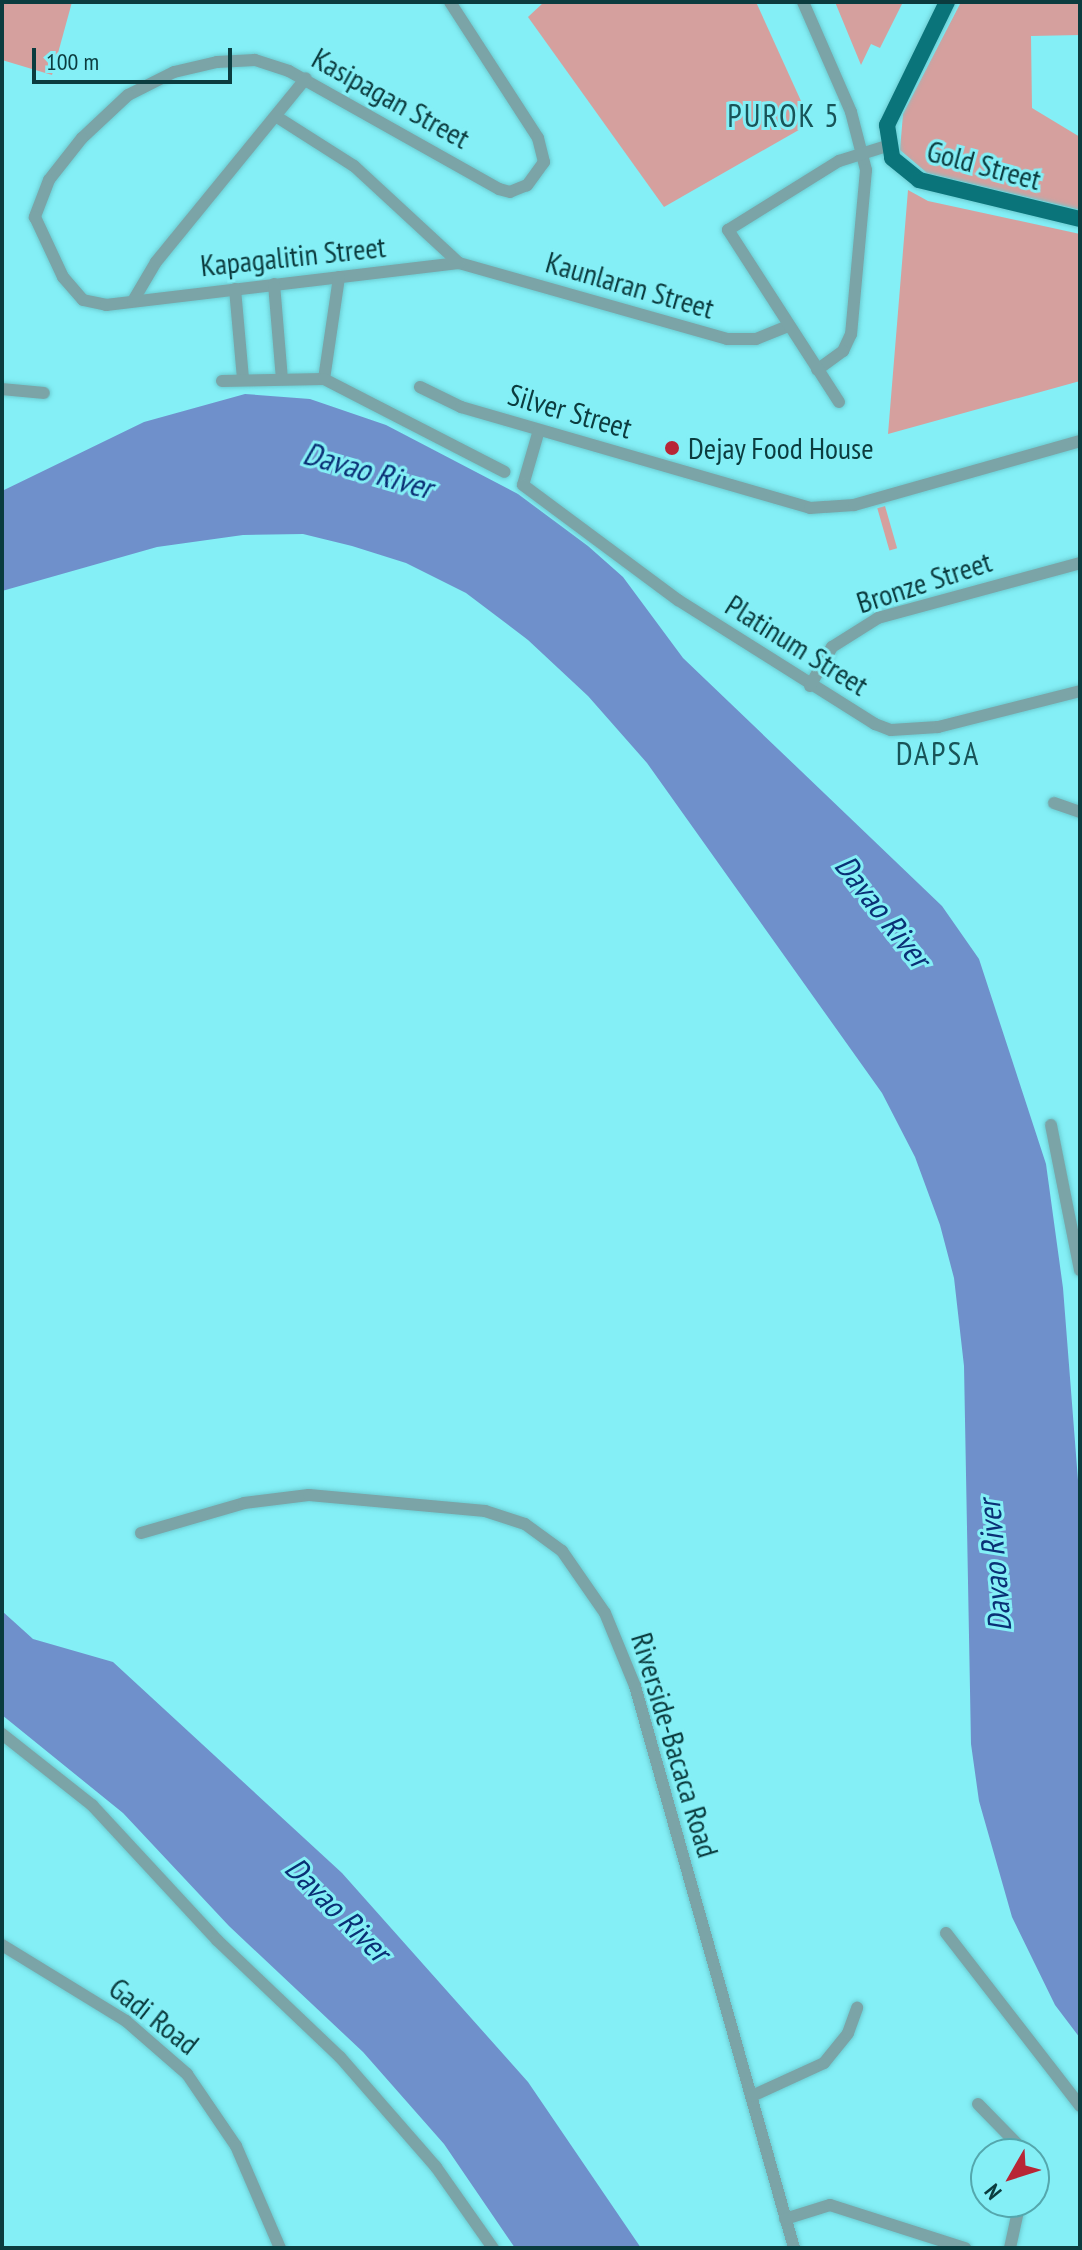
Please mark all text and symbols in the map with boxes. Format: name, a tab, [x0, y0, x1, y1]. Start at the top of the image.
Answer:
scale bar	[36, 32, 236, 82]
street label: Kasipagan Street	[306, 40, 476, 156]
text: 100 m	[46, 46, 99, 77]
district label: PUROK 5	[727, 96, 841, 134]
street label: Gold Street	[923, 133, 1045, 197]
street label: Kapagalitin Street	[199, 228, 387, 284]
street label: Kaunlaran Street	[542, 244, 718, 326]
street label: Silver Street	[504, 376, 636, 446]
place label: Dejay Food House	[688, 430, 874, 466]
water label: Davao River	[299, 433, 437, 507]
marker: Dejay Food House	[663, 439, 681, 457]
street label: Bronze Street	[852, 543, 996, 621]
street label: Platinum Street	[719, 587, 875, 703]
district label: DAPSA	[896, 734, 980, 772]
water label: Davao River	[827, 847, 939, 975]
water label: Davao River	[969, 1499, 1019, 1633]
street label: Riverside-Bacaca Road	[624, 1628, 726, 1862]
water label: Davao River	[278, 1849, 398, 1969]
street label: Gadi Road	[102, 1970, 206, 2062]
north arrow	[970, 2138, 1050, 2218]
text: N	[978, 2178, 1008, 2205]

